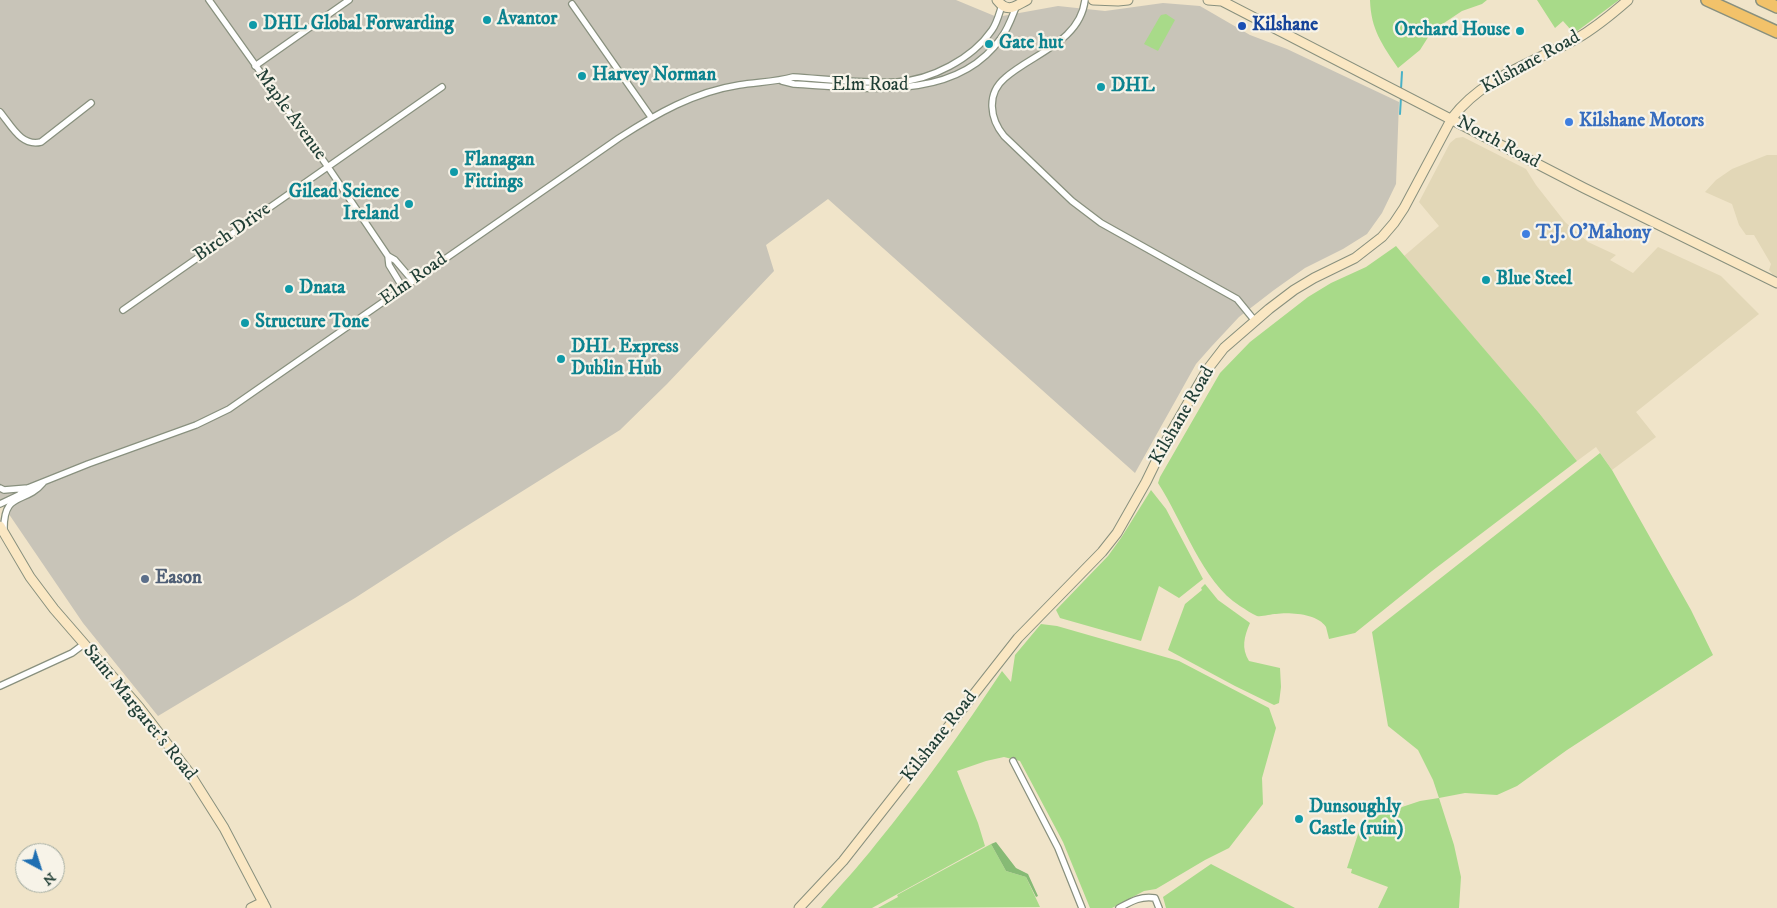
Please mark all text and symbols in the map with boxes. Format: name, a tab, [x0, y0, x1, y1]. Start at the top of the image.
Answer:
place label: Avantor	[497, 9, 557, 31]
place label: DHL Global Forwarding	[263, 14, 454, 36]
marker: Avantor	[481, 14, 493, 26]
place label: Kilshane	[1252, 15, 1318, 37]
marker: DHL Global Forwarding	[247, 19, 259, 31]
marker: Kilshane	[1236, 20, 1248, 32]
place label: Orchard House	[1394, 20, 1510, 42]
marker: Orchard House	[1514, 25, 1526, 37]
street label: Kilshane Road	[1478, 26, 1584, 100]
place label: Gate hut	[999, 33, 1063, 55]
marker: Gate hut	[983, 38, 995, 50]
street label: Maple Avenue	[249, 65, 331, 165]
place label: Harvey Norman	[592, 65, 716, 87]
marker: Harvey Norman	[576, 70, 588, 82]
street label: Elm Road	[832, 75, 908, 97]
place label: DHL	[1111, 76, 1155, 98]
marker: DHL	[1095, 81, 1107, 93]
place label: Kilshane Motors	[1579, 111, 1704, 133]
street label: North Road	[1453, 112, 1543, 174]
marker: Kilshane Motors	[1563, 116, 1575, 128]
place label: Flanagan Fittings	[464, 150, 535, 194]
marker: Flanagan Fittings	[448, 166, 460, 178]
place label: Gilead Science Ireland	[289, 182, 399, 226]
street label: Birch Drive	[190, 198, 276, 268]
marker: Gilead Science Ireland	[403, 198, 415, 210]
place label: T.J. O'Mahony	[1536, 223, 1651, 245]
marker: T.J. O'Mahony	[1520, 228, 1532, 240]
street label: Elm Road	[376, 249, 452, 311]
place label: Blue Steel	[1496, 269, 1572, 291]
marker: Blue Steel	[1480, 274, 1492, 286]
place label: Dnata	[299, 278, 345, 300]
marker: Dnata	[283, 283, 295, 295]
place label: Structure Tone	[255, 312, 369, 334]
marker: Structure Tone	[239, 317, 251, 329]
place label: DHL Express Dublin Hub	[571, 337, 679, 381]
marker: DHL Express Dublin Hub	[555, 353, 567, 365]
street label: Kilshane Road	[1146, 363, 1220, 469]
place label: Eason	[155, 568, 202, 590]
marker: Eason	[139, 573, 151, 585]
street label: Saint Margaret's Road	[77, 640, 201, 786]
street label: Kilshane Road	[897, 687, 983, 787]
place label: Dunsoughly Castle (ruin)	[1309, 797, 1403, 841]
marker: Dunsoughly Castle (ruin)	[1293, 813, 1305, 825]
north arrow	[15, 843, 65, 893]
text: N	[39, 868, 59, 889]

